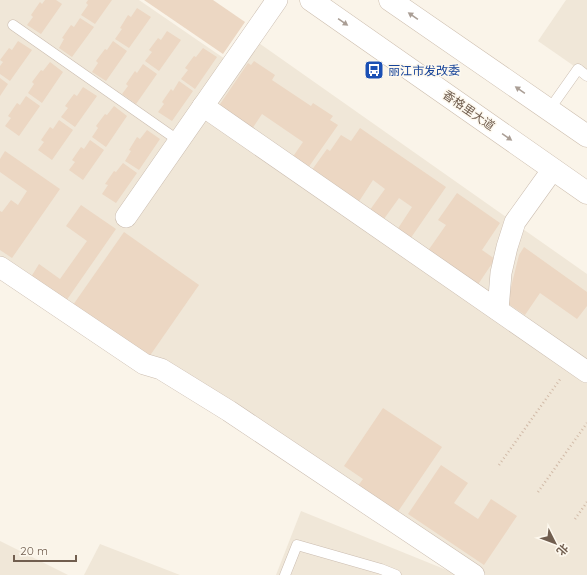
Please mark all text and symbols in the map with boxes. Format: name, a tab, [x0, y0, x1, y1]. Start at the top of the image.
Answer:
one-way arrow	[408, 12, 419, 20]
one-way arrow	[338, 18, 348, 26]
bus stop icon: 丽江市发改委	[363, 59, 385, 81]
place label: 丽江市发改委	[388, 63, 460, 78]
one-way arrow	[515, 86, 526, 94]
street label: 香格里大道	[440, 87, 498, 133]
one-way arrow	[502, 133, 512, 141]
north arrow	[535, 523, 575, 563]
scale bar	[14, 537, 76, 563]
text: 北	[554, 541, 571, 558]
text: 20 m	[20, 543, 48, 558]

